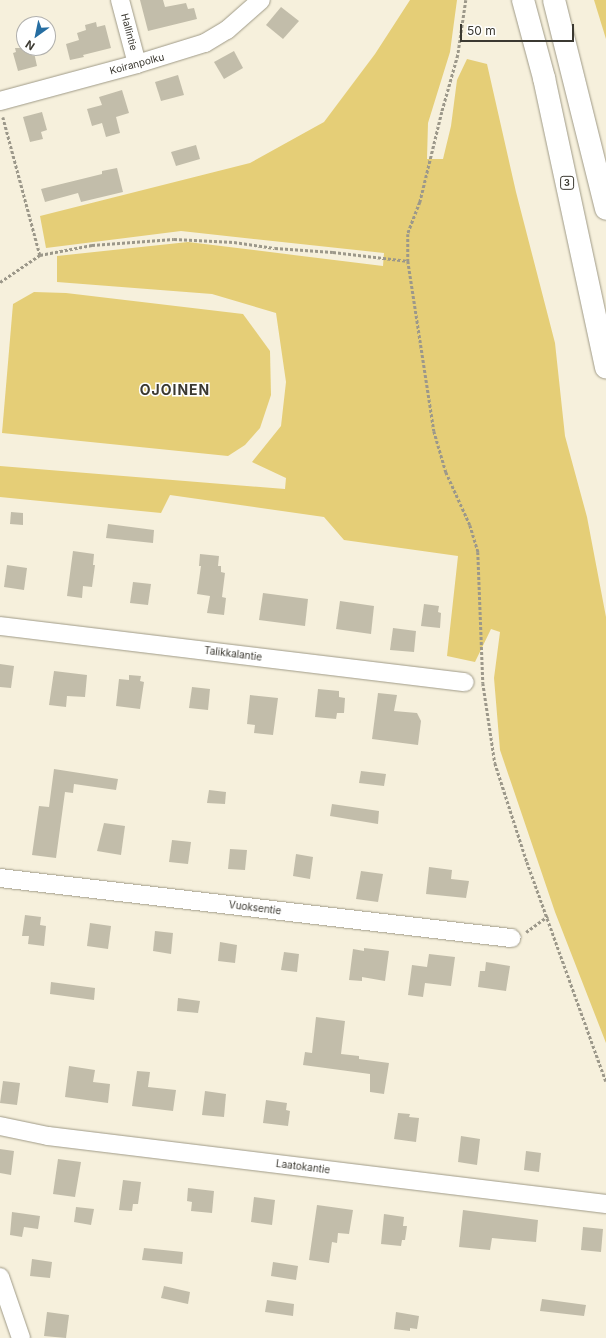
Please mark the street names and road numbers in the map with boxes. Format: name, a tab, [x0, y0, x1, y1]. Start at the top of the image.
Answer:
street label: Hallintie	[118, 12, 140, 52]
street label: Koiranpolku	[108, 51, 166, 77]
road number: 3	[560, 176, 574, 190]
street label: Talikkalantie	[203, 644, 263, 664]
street label: Vuoksentie	[228, 899, 282, 917]
street label: Laatokantie	[275, 1158, 331, 1176]

